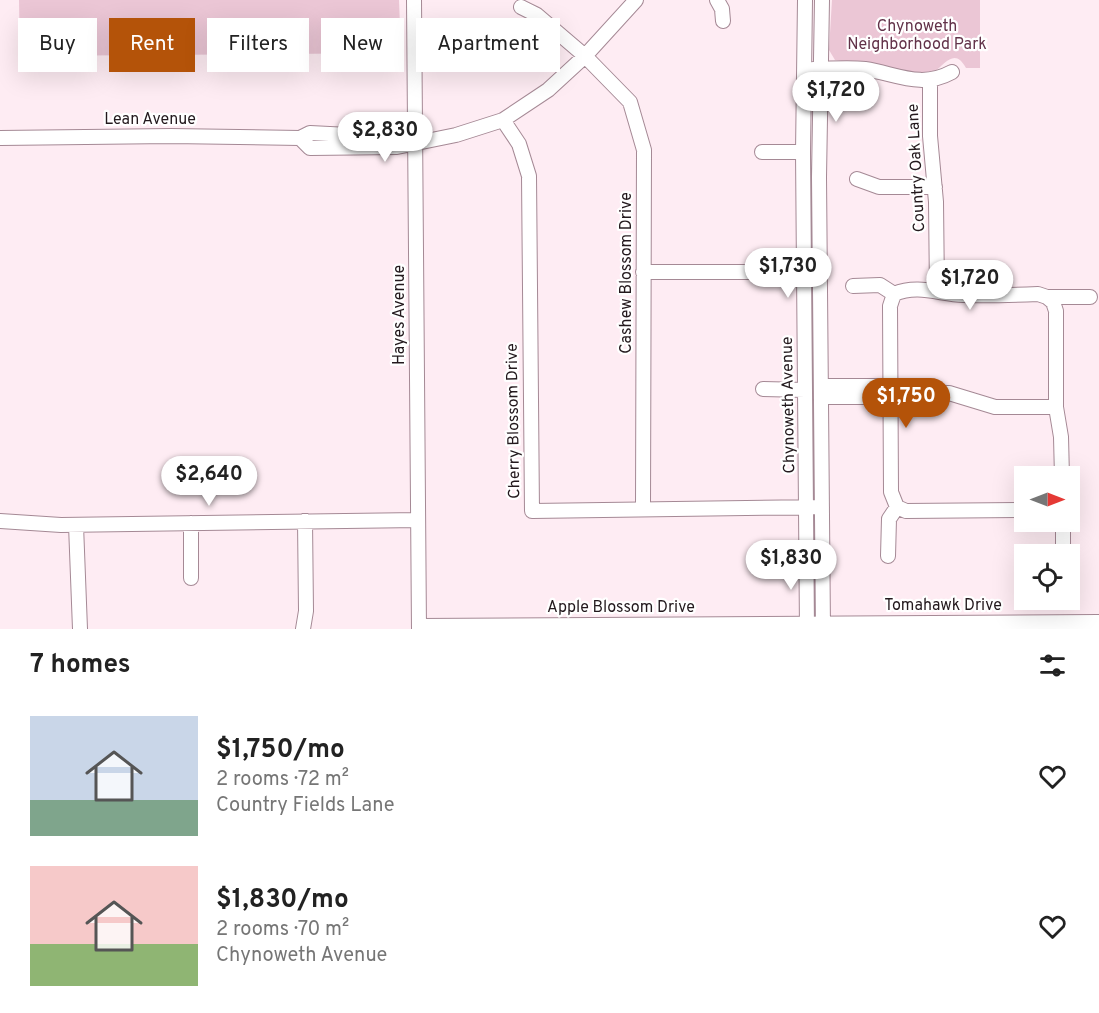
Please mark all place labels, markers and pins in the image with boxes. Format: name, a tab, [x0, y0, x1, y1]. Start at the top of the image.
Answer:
pin: $1,720	[787, 72, 885, 123]
pin: $2,830	[336, 112, 434, 163]
pin: $1,730	[739, 248, 837, 299]
pin: $1,720	[921, 260, 1019, 311]
pin: $1,750	[857, 378, 955, 429]
pin: $2,640	[160, 456, 258, 507]
pin: $1,830	[742, 540, 840, 591]

